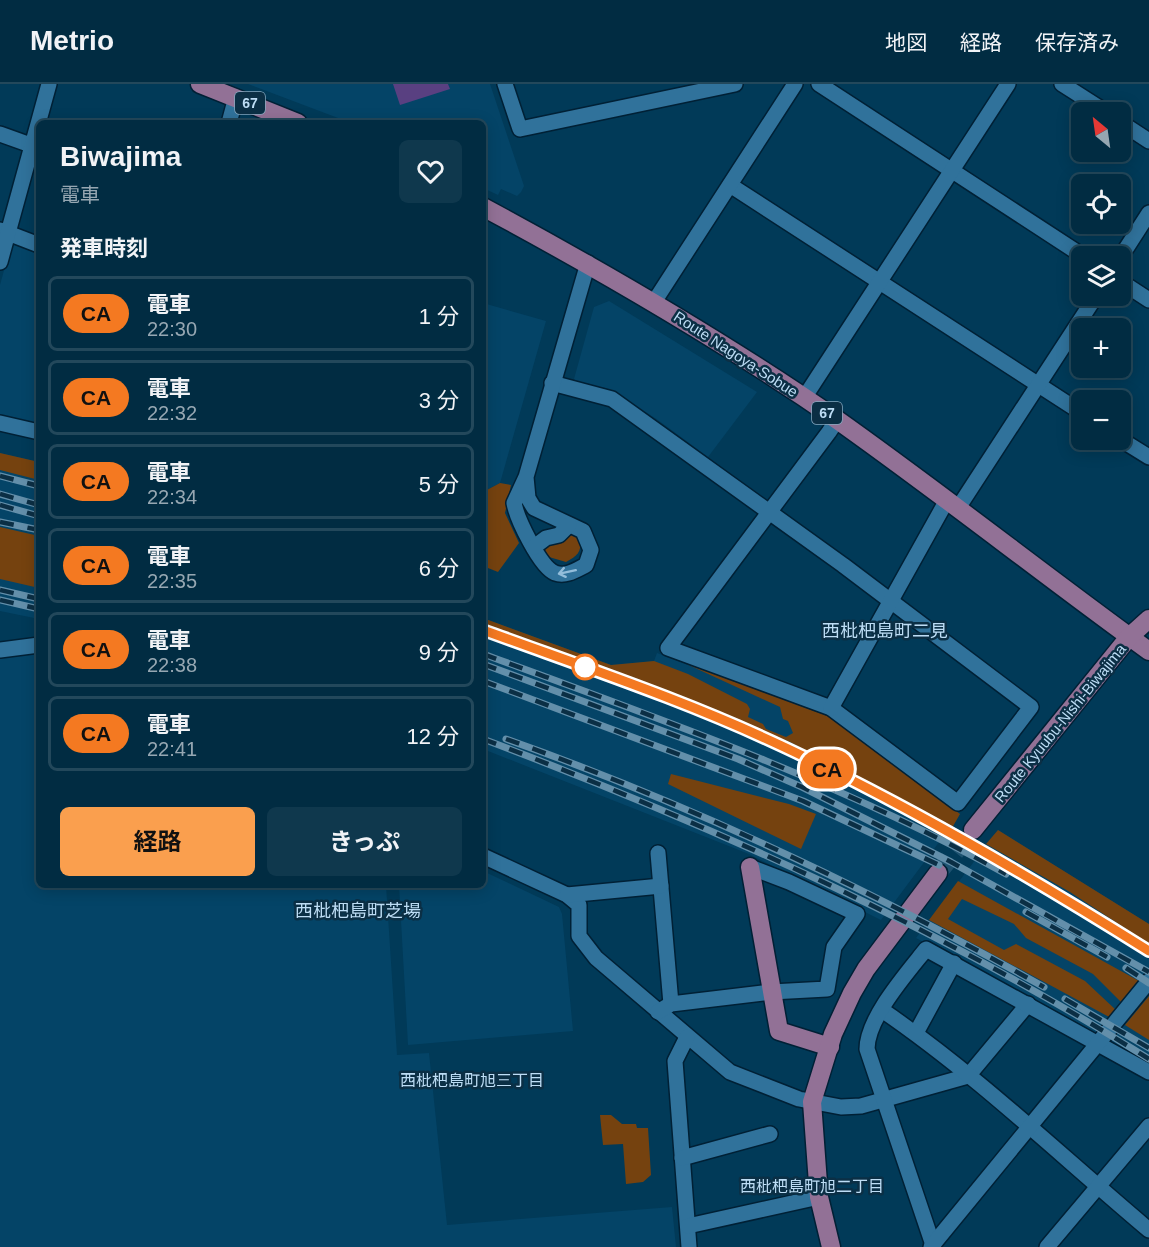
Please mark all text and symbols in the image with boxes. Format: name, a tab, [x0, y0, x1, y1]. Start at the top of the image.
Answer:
text: Metrio	[30, 25, 114, 56]
text: 地図	[885, 31, 927, 54]
text: 経路	[960, 31, 1002, 54]
text: 保存済み	[1035, 31, 1119, 54]
road number: 67	[235, 92, 265, 114]
north arrow	[1071, 102, 1131, 162]
map controls	[1071, 102, 1131, 450]
button: heart	[399, 140, 462, 203]
text: Biwajima	[60, 141, 181, 172]
button: locate	[1071, 174, 1131, 234]
text: 電車	[60, 184, 100, 206]
text: 発車時刻	[60, 236, 148, 261]
button: layers	[1071, 246, 1131, 306]
text: 電車	[147, 292, 191, 317]
text: CA	[81, 302, 111, 325]
text: 1 分	[419, 304, 459, 329]
street label: Route Nagoya-Sobue	[671, 308, 801, 400]
text: 22:30	[147, 318, 197, 340]
button: +	[1071, 318, 1131, 378]
text: 電車	[147, 376, 191, 401]
text: CA	[81, 386, 111, 409]
text: 3 分	[419, 388, 459, 413]
button: −	[1071, 390, 1131, 450]
text: 22:32	[147, 402, 197, 424]
road number: 67	[812, 402, 842, 424]
text: 電車	[147, 460, 191, 485]
text: CA	[81, 470, 111, 493]
text: 5 分	[419, 472, 459, 497]
text: 22:34	[147, 486, 197, 508]
text: 電車	[147, 544, 191, 569]
text: CA	[81, 554, 111, 577]
text: 6 分	[419, 556, 459, 581]
one-way arrow	[558, 567, 577, 578]
text: 22:35	[147, 570, 197, 592]
district label: 西枇杷島町二見	[822, 621, 948, 641]
text: 電車	[147, 628, 191, 653]
text: CA	[81, 638, 111, 661]
text: 9 分	[419, 640, 459, 665]
street label: Route Kyuubu-Nishi-Biwajima	[991, 640, 1129, 805]
text: 22:38	[147, 654, 197, 676]
unlabelled marker	[572, 654, 598, 680]
text: 電車	[147, 712, 191, 737]
text: CA	[81, 722, 111, 745]
text: 12 分	[406, 724, 459, 749]
text: 22:41	[147, 738, 197, 760]
line badge: CA	[800, 750, 854, 788]
text: CA	[812, 758, 842, 781]
button: 経路	[60, 807, 255, 876]
button: きっぷ	[267, 807, 462, 876]
district label: 西枇杷島町芝場	[295, 901, 421, 921]
district label: 西枇杷島町旭三丁目	[400, 1072, 544, 1089]
district label: 西枇杷島町旭二丁目	[740, 1178, 884, 1195]

